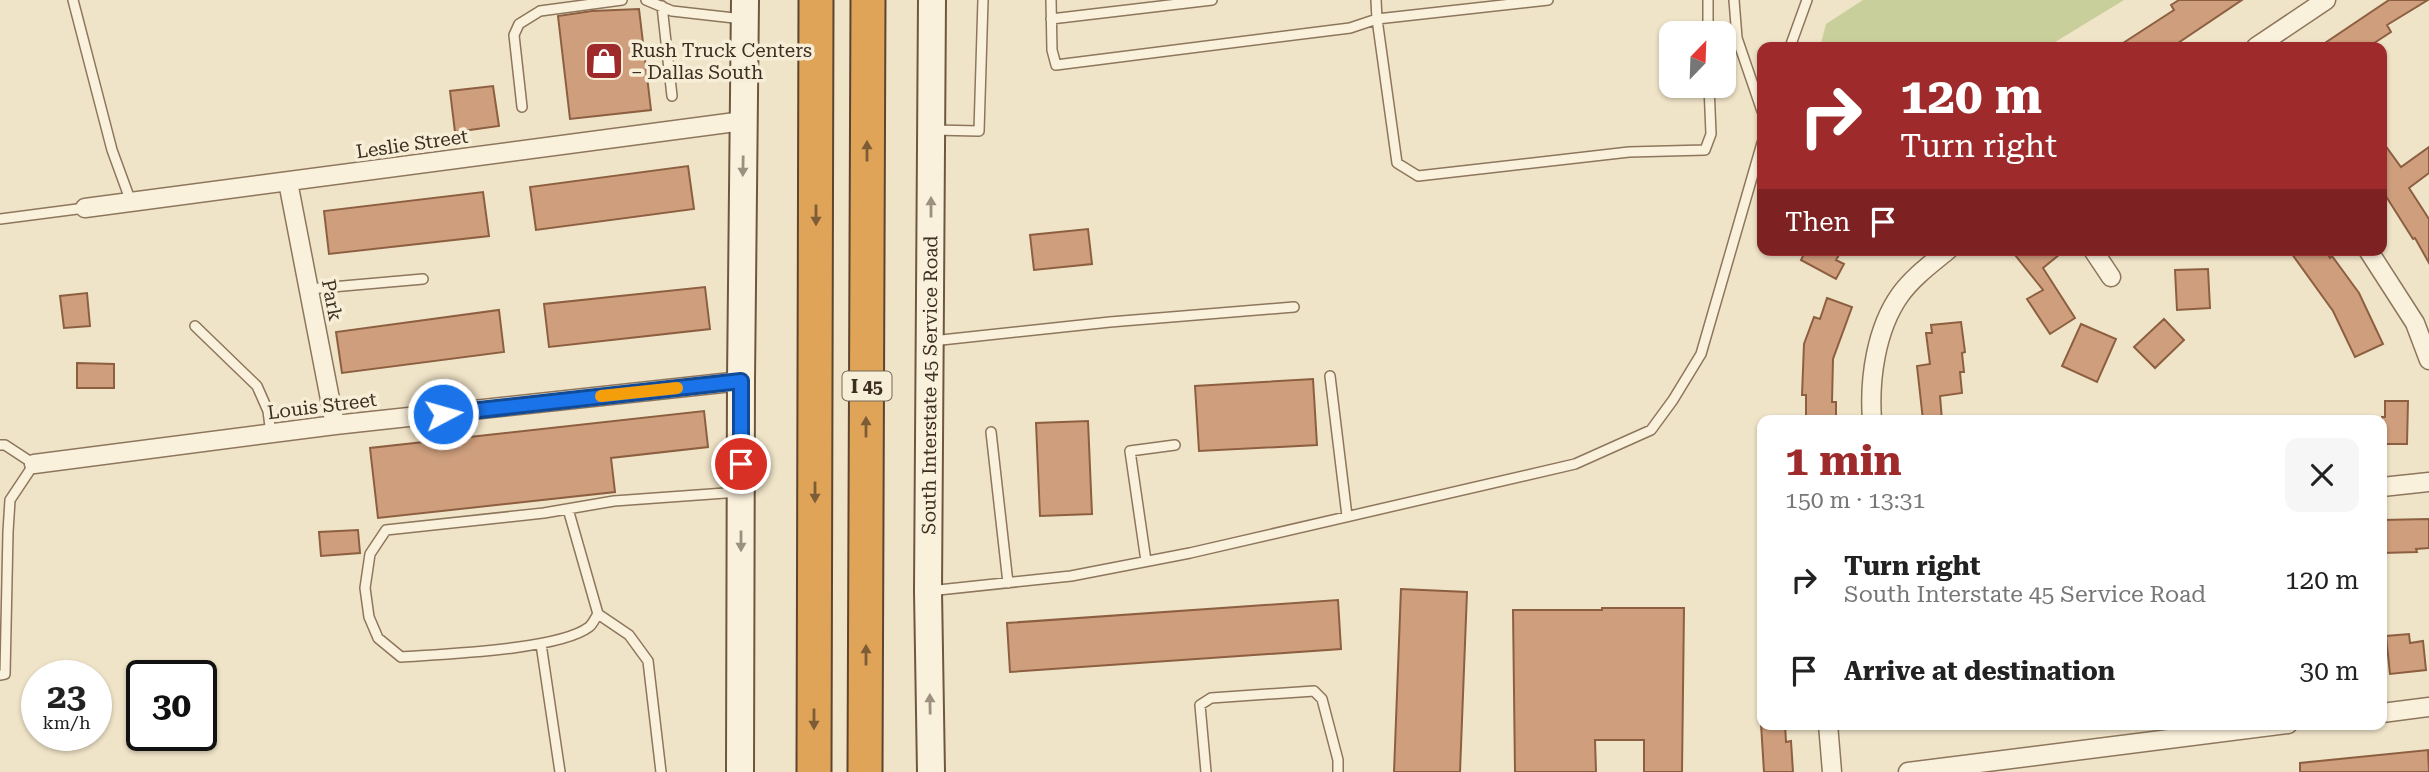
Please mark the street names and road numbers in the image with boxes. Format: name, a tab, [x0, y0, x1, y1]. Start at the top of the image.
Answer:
street label: Leslie Street	[354, 125, 470, 163]
street label: South Interstate 45 Service Road	[917, 235, 942, 535]
street label: Park	[317, 277, 347, 323]
road number: I 45	[842, 372, 892, 400]
street label: Louis Street	[266, 388, 378, 424]

